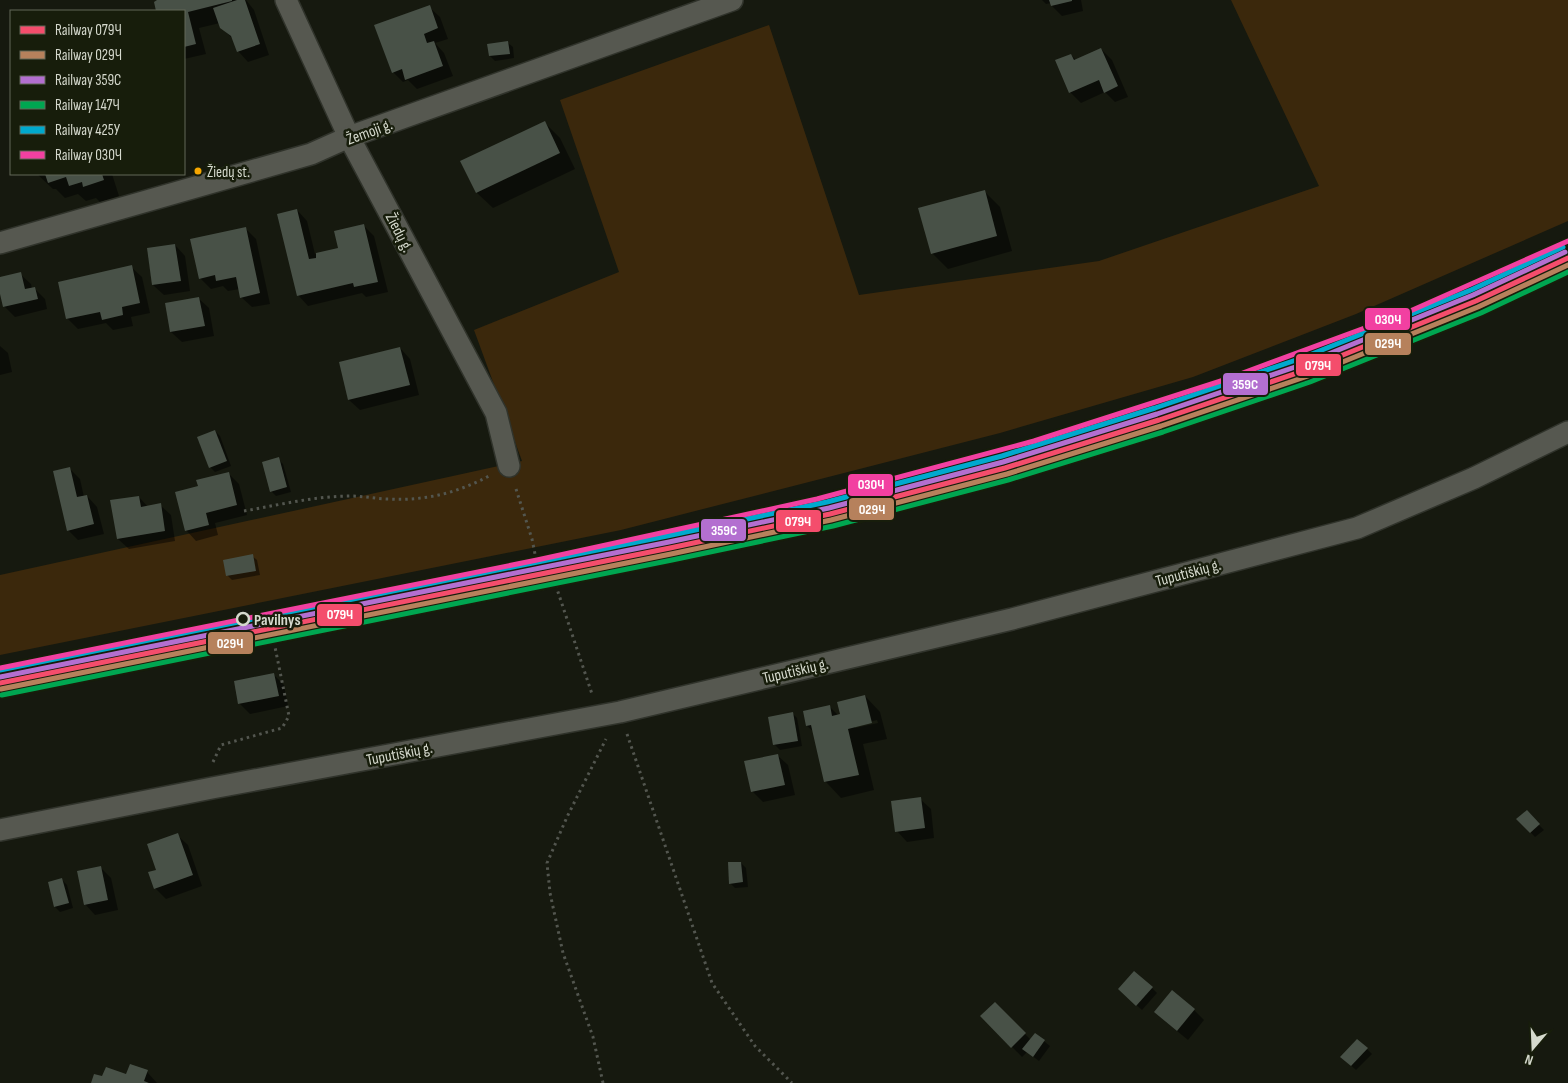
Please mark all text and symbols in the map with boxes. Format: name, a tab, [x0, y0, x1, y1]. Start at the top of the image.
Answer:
legend	[10, 10, 185, 175]
text: Railway 079Ч	[55, 21, 122, 40]
text: Railway 029Ч	[55, 46, 122, 65]
text: Railway 359С	[55, 71, 121, 90]
text: Railway 147Ч	[55, 96, 120, 115]
street label: Žemoji g.	[344, 115, 395, 149]
text: Railway 425У	[55, 121, 121, 140]
text: Railway 030Ч	[55, 146, 122, 165]
place label: Žiedų st.	[207, 163, 250, 182]
marker: Žiedų st.	[193, 166, 203, 176]
street label: Žiedų g.	[381, 210, 417, 255]
line badge: 030Ч	[1364, 307, 1411, 331]
text: 030Ч	[1375, 311, 1401, 328]
line badge: 029Ч	[1364, 332, 1412, 356]
text: 029Ч	[1375, 335, 1401, 352]
line badge: 079Ч	[1295, 353, 1342, 377]
text: 079Ч	[1305, 357, 1331, 374]
line badge: 359С	[1222, 372, 1269, 396]
text: 359С	[1232, 376, 1258, 393]
line badge: 030Ч	[847, 473, 894, 497]
text: 030Ч	[858, 476, 884, 493]
line badge: 029Ч	[848, 497, 895, 521]
text: 029Ч	[859, 501, 885, 518]
line badge: 079Ч	[775, 509, 822, 533]
text: 079Ч	[785, 513, 811, 530]
line badge: 359С	[700, 518, 747, 542]
text: 359С	[711, 522, 737, 539]
street label: Tuputiškių g.	[1154, 556, 1223, 591]
line badge: 079Ч	[316, 603, 363, 627]
text: 079Ч	[327, 606, 353, 623]
place label: Pavilnys	[254, 611, 301, 630]
marker: Pavilnys	[236, 612, 250, 626]
line badge: 029Ч	[207, 631, 254, 655]
text: 029Ч	[217, 635, 243, 652]
street label: Tuputiškių g.	[761, 655, 830, 688]
street label: Tuputiškių g.	[365, 739, 434, 770]
north arrow	[1508, 1023, 1558, 1073]
text: N	[1523, 1051, 1535, 1069]

